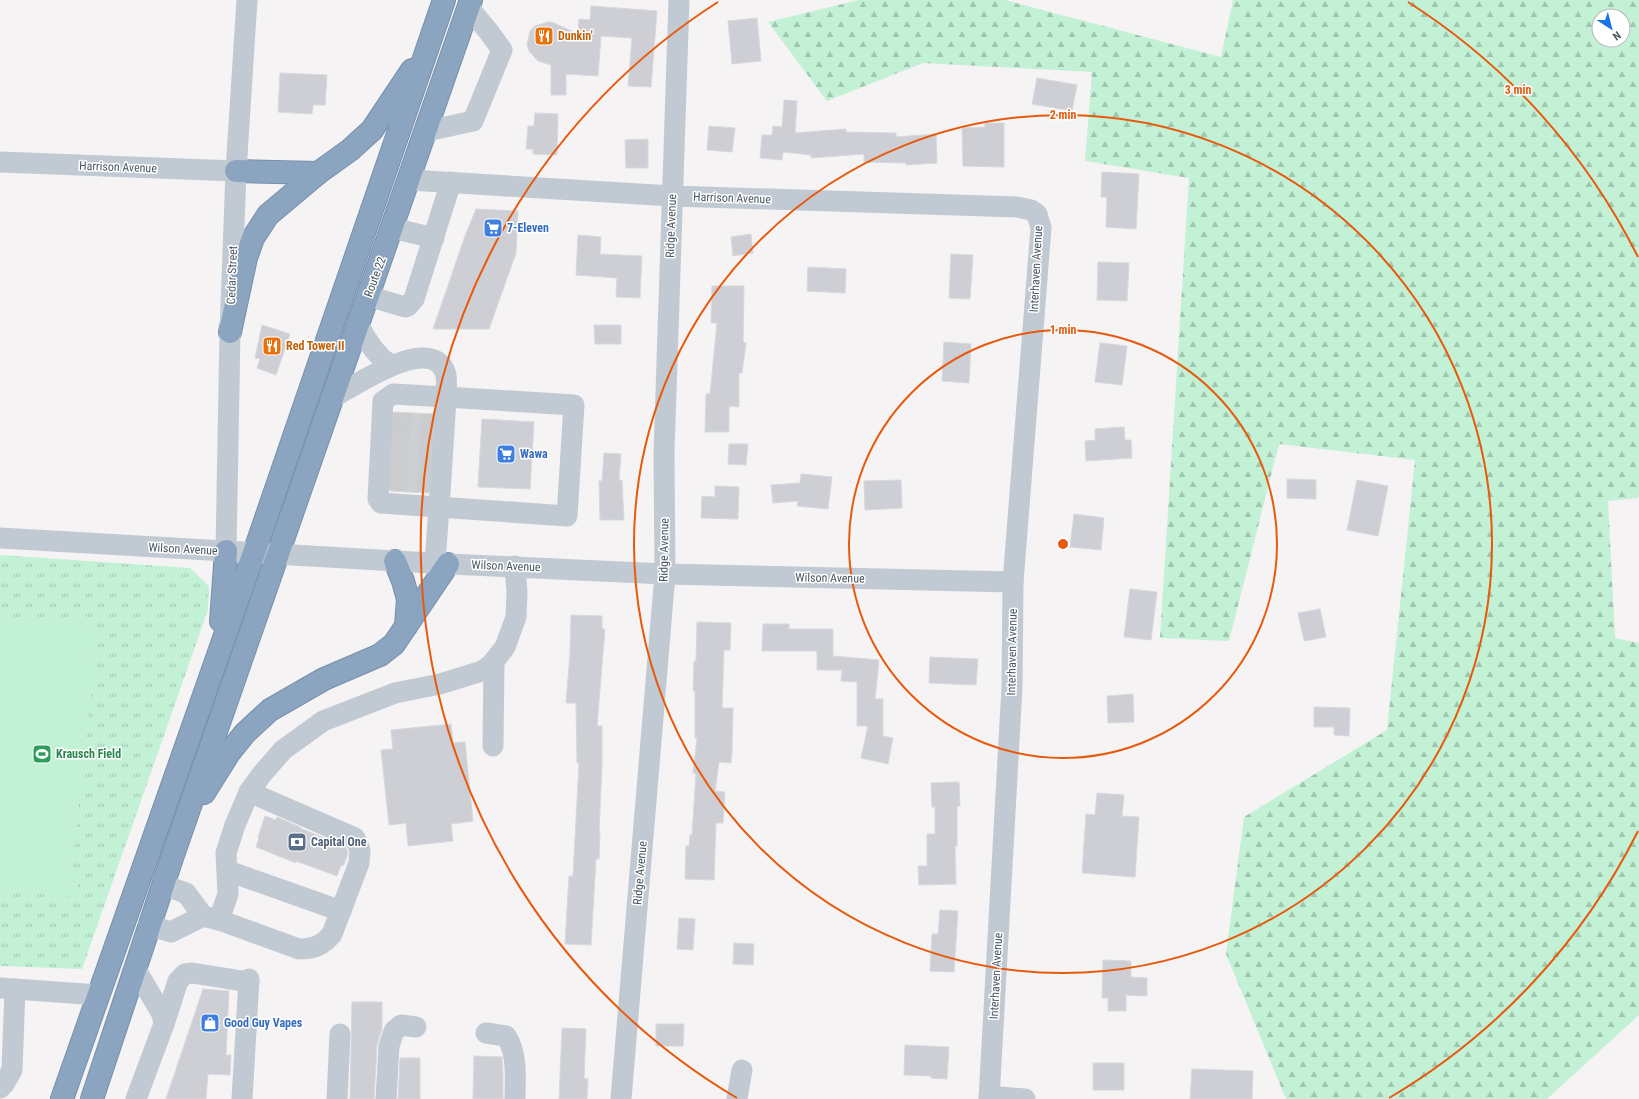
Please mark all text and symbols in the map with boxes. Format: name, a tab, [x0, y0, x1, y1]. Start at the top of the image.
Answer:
north arrow	[1591, 8, 1631, 48]
restaurant icon: Dunkin'	[533, 25, 555, 47]
text: N	[1610, 28, 1623, 43]
place label: Dunkin'	[558, 29, 593, 43]
text: 3 min	[1505, 83, 1531, 97]
text: 2 min	[1050, 108, 1076, 122]
street label: Harrison Avenue	[79, 159, 158, 175]
street label: Harrison Avenue	[693, 190, 772, 206]
street label: Ridge Avenue	[663, 193, 679, 258]
supermarket icon: 7-Eleven	[482, 217, 504, 239]
place label: 7-Eleven	[507, 221, 549, 235]
street label: Interhaven Avenue	[1027, 225, 1045, 313]
street label: Cedar Street	[224, 245, 240, 305]
street label: Route 22	[361, 255, 389, 299]
text: 1 min	[1050, 323, 1076, 337]
restaurant icon: Red Tower II	[261, 335, 283, 357]
place label: Red Tower II	[286, 339, 345, 353]
supermarket icon: Wawa	[495, 443, 517, 465]
place label: Wawa	[520, 447, 548, 461]
street label: Ridge Avenue	[656, 518, 672, 582]
centre of rings	[1056, 537, 1070, 551]
street label: Wilson Avenue	[148, 540, 218, 558]
street label: Wilson Avenue	[471, 558, 541, 574]
street label: Wilson Avenue	[795, 570, 865, 586]
street label: Interhaven Avenue	[1004, 608, 1020, 696]
sports icon: Krausch Field	[31, 743, 53, 765]
place label: Krausch Field	[56, 747, 121, 761]
bank icon: Capital One	[286, 831, 308, 853]
place label: Capital One	[311, 835, 367, 849]
street label: Ridge Avenue	[630, 840, 650, 905]
street label: Interhaven Avenue	[987, 932, 1005, 1020]
shop icon: Good Guy Vapes	[199, 1012, 221, 1034]
place label: Good Guy Vapes	[224, 1016, 303, 1030]

